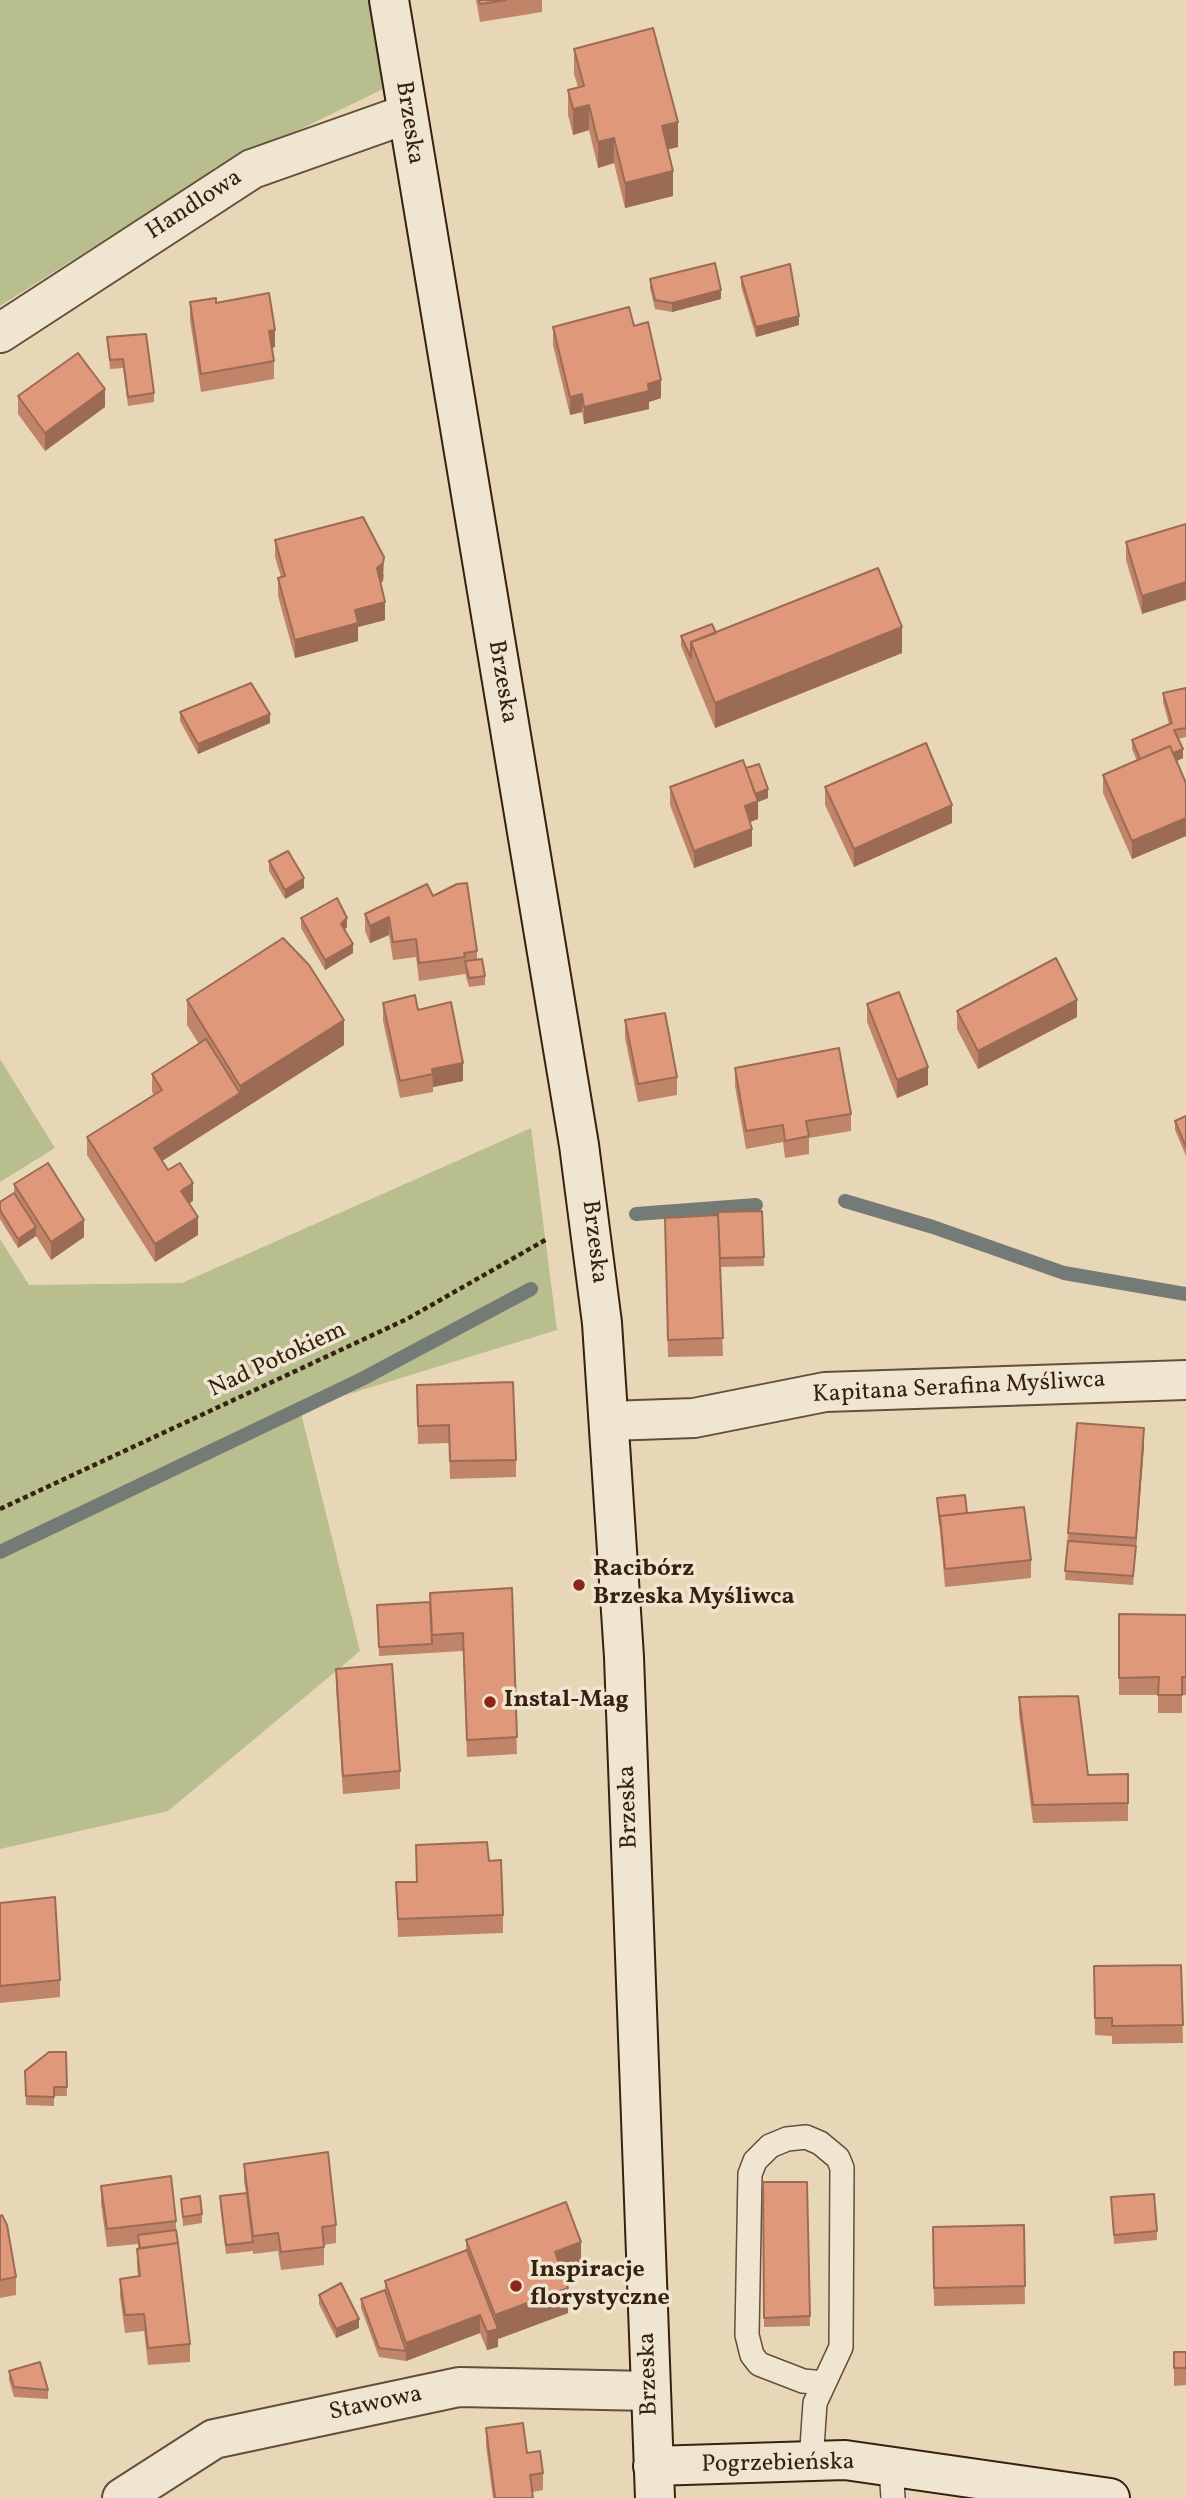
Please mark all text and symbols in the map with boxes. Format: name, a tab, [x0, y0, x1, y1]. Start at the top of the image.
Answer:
street label: Brzeska	[387, 79, 429, 167]
street label: Handlowa	[142, 164, 248, 248]
street label: Brzeska	[480, 638, 522, 726]
street label: Brzeska	[574, 1199, 612, 1285]
street label: Nad Potokiem	[205, 1317, 351, 1405]
street label: Kapitana Serafina Myśliwca	[812, 1367, 1106, 1411]
place label: Racibórz Brzeska Myśliwca	[593, 1557, 795, 1613]
marker: Racibórz Brzeska Myśliwca	[571, 1577, 587, 1593]
place label: Instal-Mag	[504, 1688, 629, 1716]
marker: Instal-Mag	[482, 1694, 498, 1710]
street label: Brzeska	[614, 1765, 646, 1849]
place label: Inspiracje florystyczne	[530, 2258, 670, 2314]
marker: Inspiracje florystyczne	[508, 2278, 524, 2294]
street label: Brzeska	[634, 2332, 666, 2416]
street label: Stawowa	[327, 2381, 425, 2429]
street label: Pogrzebieńska	[701, 2449, 855, 2481]

